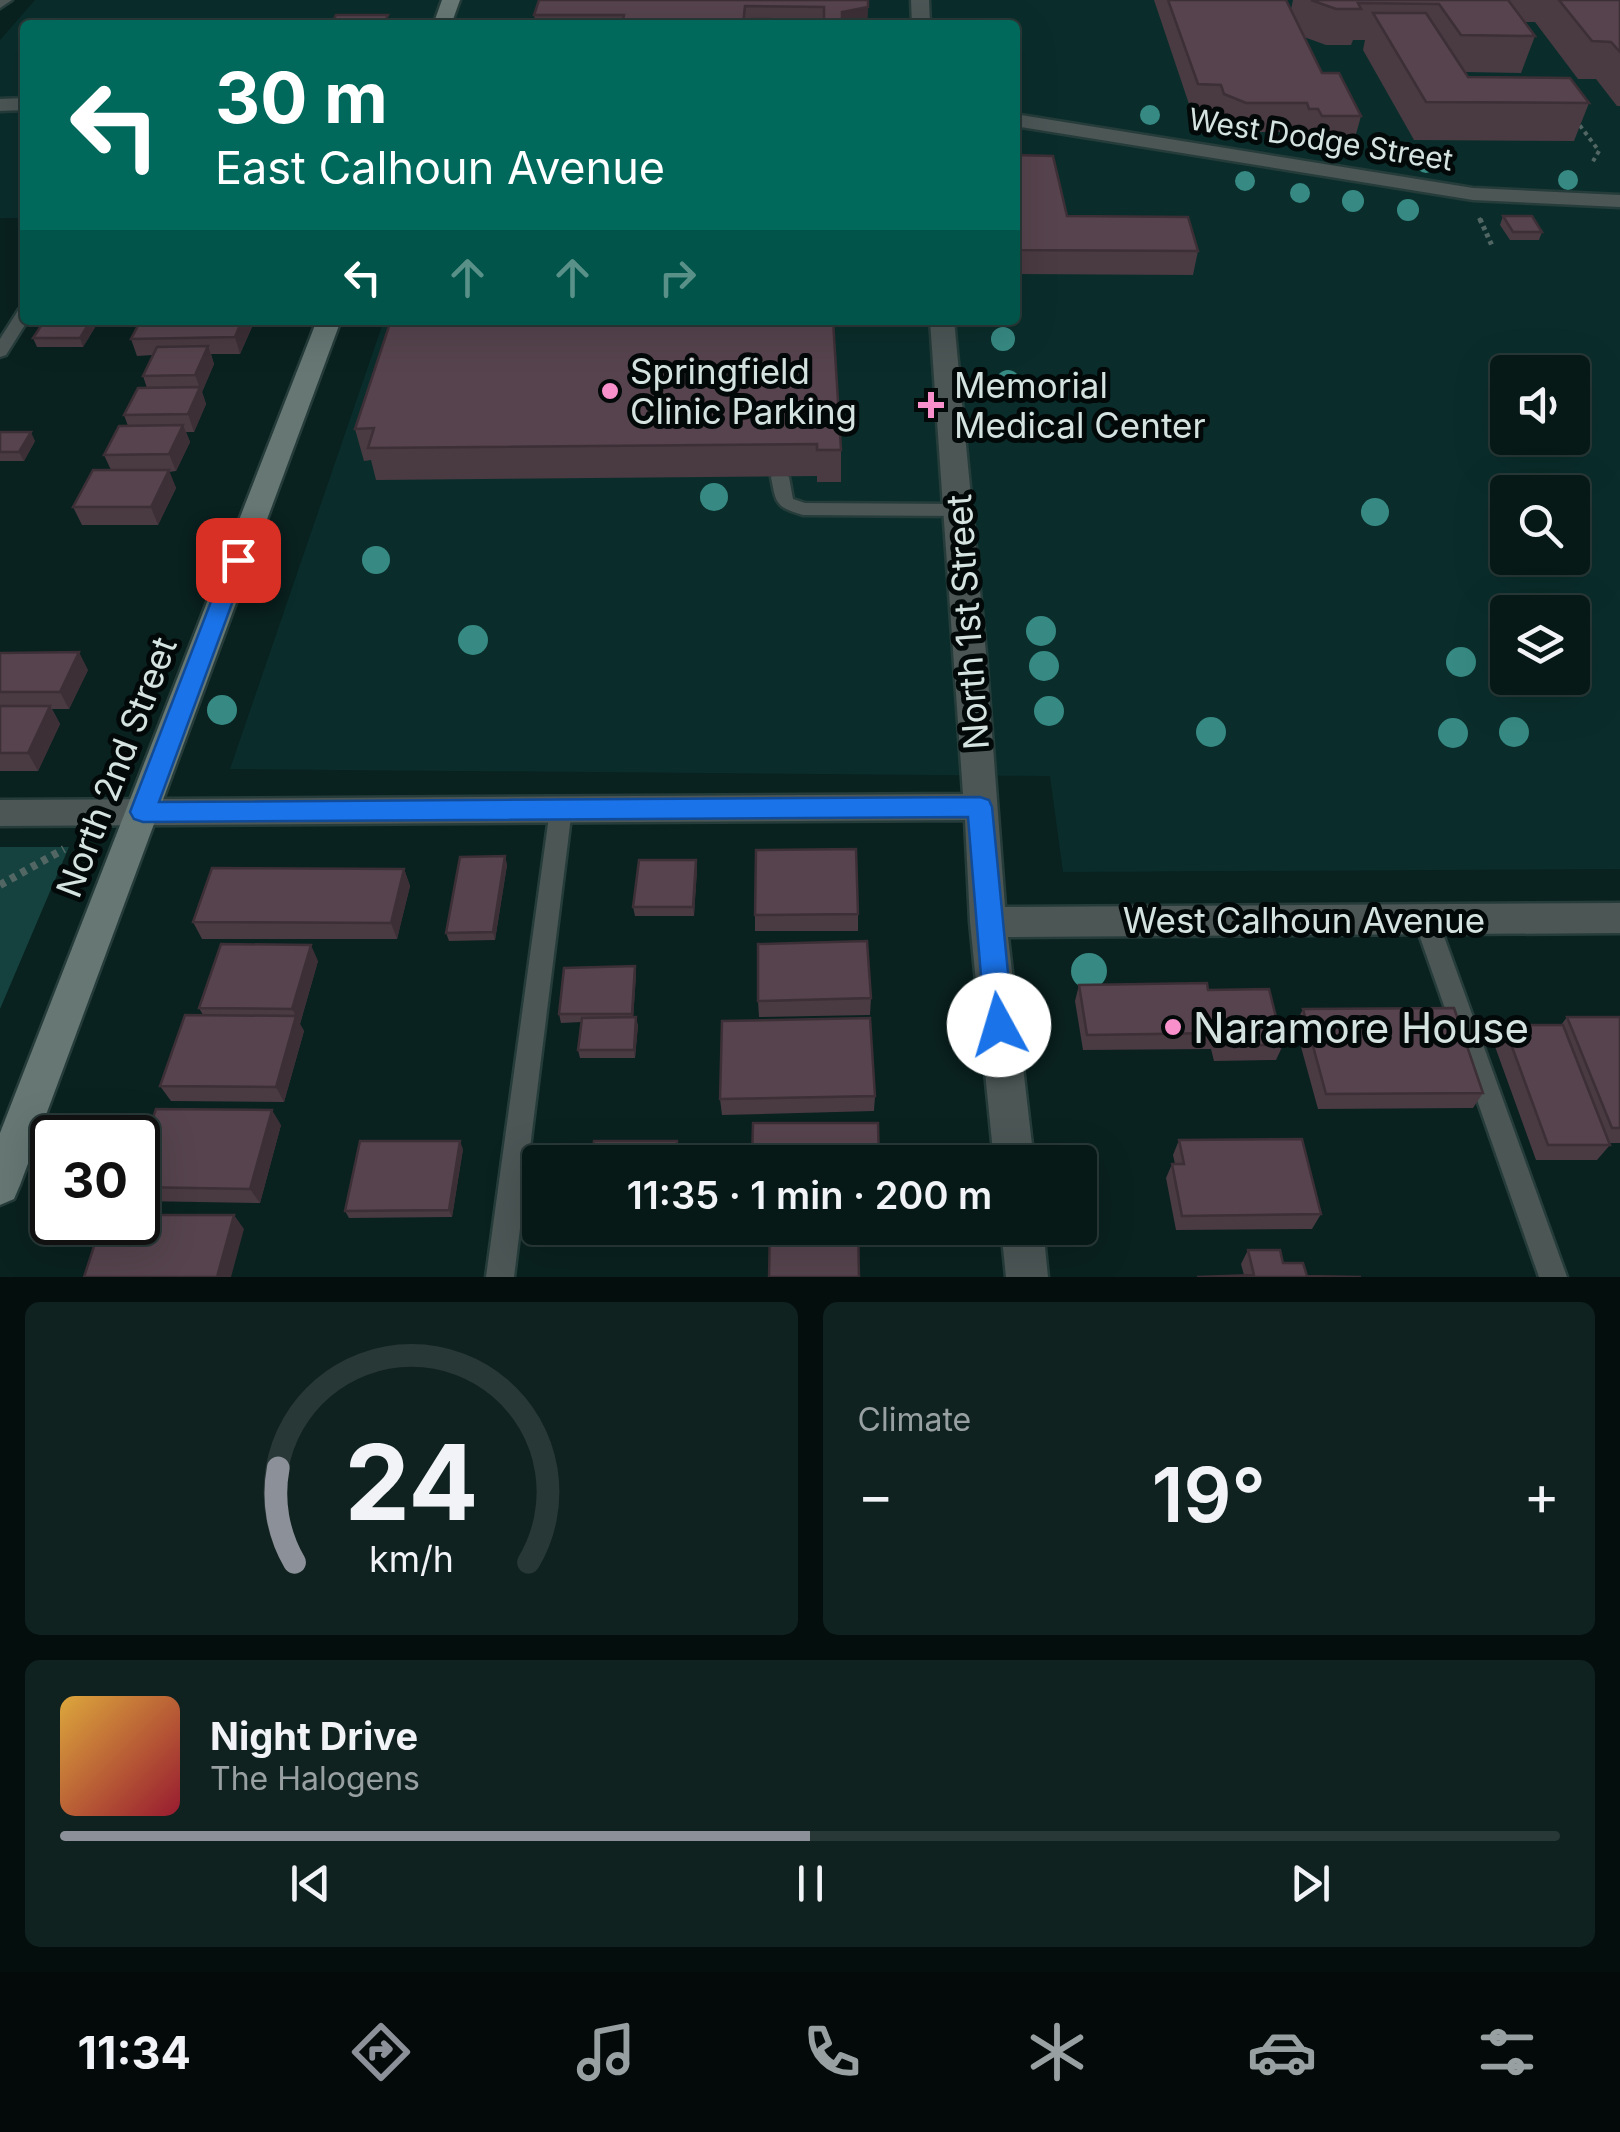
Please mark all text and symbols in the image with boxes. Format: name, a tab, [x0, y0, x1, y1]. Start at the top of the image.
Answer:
text: 30 m	[215, 55, 388, 140]
icon: left	[50, 60, 180, 190]
street label: West Dodge Street	[1187, 100, 1456, 178]
text: East Calhoun Avenue	[215, 140, 665, 195]
icon: left	[335, 250, 390, 305]
icon: ahead	[440, 250, 495, 305]
icon: ahead	[545, 250, 600, 305]
icon: right	[650, 250, 705, 305]
place label: Springfield Clinic Parking	[630, 350, 857, 432]
map controls	[1490, 355, 1590, 695]
button: sound	[1490, 355, 1590, 455]
place label: Memorial Medical Center	[954, 364, 1206, 446]
marker: Springfield Clinic Parking	[599, 380, 621, 402]
marker: Memorial Medical Center	[918, 392, 944, 418]
button: search	[1490, 475, 1590, 575]
street label: North 1st Street	[937, 493, 997, 751]
pin	[196, 518, 281, 603]
icon: arrive	[211, 533, 266, 588]
button: layers	[1490, 595, 1590, 695]
street label: North 2nd Street	[47, 631, 185, 903]
street label: West Calhoun Avenue	[1123, 899, 1485, 941]
position arrow	[947, 973, 1051, 1077]
place label: Naramore House	[1193, 1002, 1529, 1053]
marker: Naramore House	[1162, 1016, 1184, 1038]
speed limit sign: 30	[30, 1115, 160, 1245]
text: 11:35 · 1 min · 200 m	[627, 1172, 992, 1218]
text: Climate	[858, 1400, 971, 1439]
text: 24	[344, 1419, 478, 1545]
text: 19°	[1152, 1449, 1266, 1540]
text: −	[858, 1462, 894, 1528]
text: +	[1524, 1462, 1560, 1528]
text: km/h	[369, 1537, 454, 1581]
text: Night Drive	[210, 1713, 418, 1759]
text: The Halogens	[210, 1759, 420, 1798]
icon: previous	[283, 1856, 338, 1911]
icon: pause	[783, 1856, 838, 1911]
icon: next	[1283, 1856, 1338, 1911]
icon: directions	[346, 2017, 416, 2087]
icon: music	[571, 2017, 641, 2087]
icon: phone	[797, 2017, 867, 2087]
icon: climate	[1022, 2017, 1092, 2087]
icon: car	[1247, 2017, 1317, 2087]
icon: filters	[1472, 2017, 1542, 2087]
text: 11:34	[78, 2025, 191, 2080]

